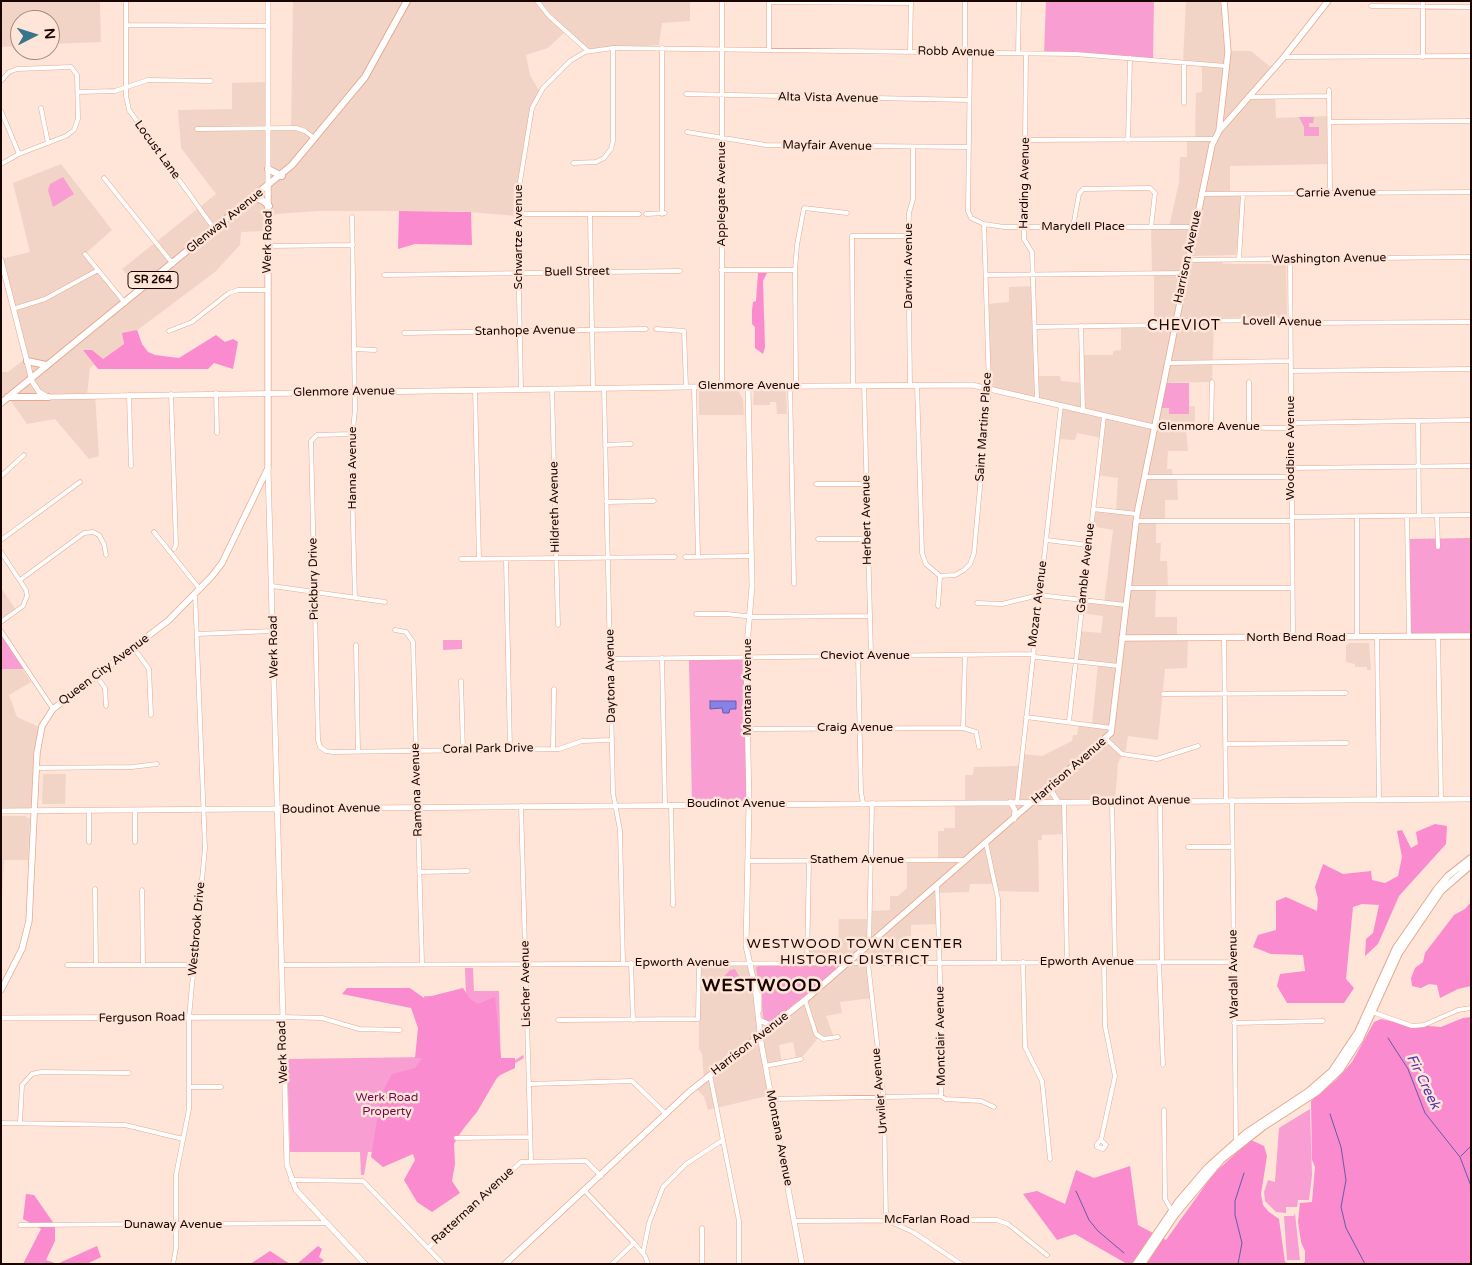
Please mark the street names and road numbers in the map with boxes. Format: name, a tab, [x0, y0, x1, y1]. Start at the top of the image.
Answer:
street label: Robb Avenue	[917, 44, 995, 60]
street label: Alta Vista Avenue	[778, 90, 878, 106]
street label: Locust Lane	[131, 118, 183, 182]
street label: Harding Avenue	[1017, 137, 1033, 229]
street label: Mayfair Avenue	[782, 138, 872, 154]
street label: Applegate Avenue	[715, 141, 729, 247]
street label: Schwartze Avenue	[512, 184, 526, 290]
street label: Carrie Avenue	[1296, 185, 1376, 201]
street label: Glenway Avenue	[184, 186, 266, 256]
street label: Harrison Avenue	[1171, 209, 1205, 305]
street label: Werk Road	[260, 210, 276, 274]
street label: Marydell Place	[1041, 220, 1125, 234]
street label: Darwin Avenue	[902, 223, 916, 309]
street label: Washington Avenue	[1272, 251, 1386, 267]
street label: Buell Street	[544, 264, 610, 280]
road number: SR 264	[128, 272, 178, 288]
street label: Lovell Avenue	[1242, 314, 1322, 330]
street label: Stanhope Avenue	[474, 323, 576, 339]
street label: Saint Martins Place	[973, 372, 995, 482]
street label: Glenmore Avenue	[698, 379, 800, 393]
street label: Glenmore Avenue	[293, 384, 395, 400]
street label: Woodbine Avenue	[1284, 396, 1298, 500]
street label: Glenmore Avenue	[1158, 420, 1260, 434]
street label: Hanna Avenue	[346, 426, 360, 510]
street label: Hildreth Avenue	[547, 461, 563, 553]
street label: Herbert Avenue	[859, 475, 875, 565]
street label: Gamble Avenue	[1074, 522, 1098, 614]
street label: Pickbury Drive	[306, 538, 322, 620]
street label: Mozart Avenue	[1026, 560, 1050, 648]
street label: Werk Road	[266, 615, 282, 679]
street label: Daytona Avenue	[603, 629, 619, 723]
street label: Queen City Avenue	[56, 631, 152, 709]
street label: North Bend Road	[1246, 631, 1346, 645]
street label: Montana Avenue	[741, 638, 755, 736]
street label: Cheviot Avenue	[820, 649, 910, 663]
street label: Craig Avenue	[817, 721, 893, 735]
street label: Harrison Avenue	[1029, 735, 1109, 807]
street label: Coral Park Drive	[442, 741, 534, 757]
street label: Ramona Avenue	[408, 743, 426, 837]
street label: Boudinot Avenue	[1092, 793, 1190, 809]
street label: Boudinot Avenue	[687, 797, 785, 811]
street label: Boudinot Avenue	[282, 801, 380, 817]
street label: Stathem Avenue	[810, 853, 904, 867]
street label: Westbrook Drive	[186, 881, 208, 977]
street label: Wardall Avenue	[1226, 929, 1242, 1019]
street label: Lischer Avenue	[518, 940, 534, 1028]
street label: Epworth Avenue	[1040, 955, 1134, 969]
street label: Epworth Avenue	[635, 956, 729, 970]
street label: Montclair Avenue	[933, 986, 949, 1086]
street label: Harrison Avenue	[708, 1009, 792, 1079]
street label: Ferguson Road	[99, 1010, 185, 1026]
street label: Werk Road	[275, 1020, 291, 1084]
street label: Urwiler Avenue	[869, 1047, 891, 1135]
street label: Montana Avenue	[763, 1089, 795, 1187]
street label: Ratterman Avenue	[429, 1164, 517, 1248]
street label: McFarlan Road	[884, 1213, 970, 1227]
street label: Dunaway Avenue	[124, 1218, 222, 1232]

